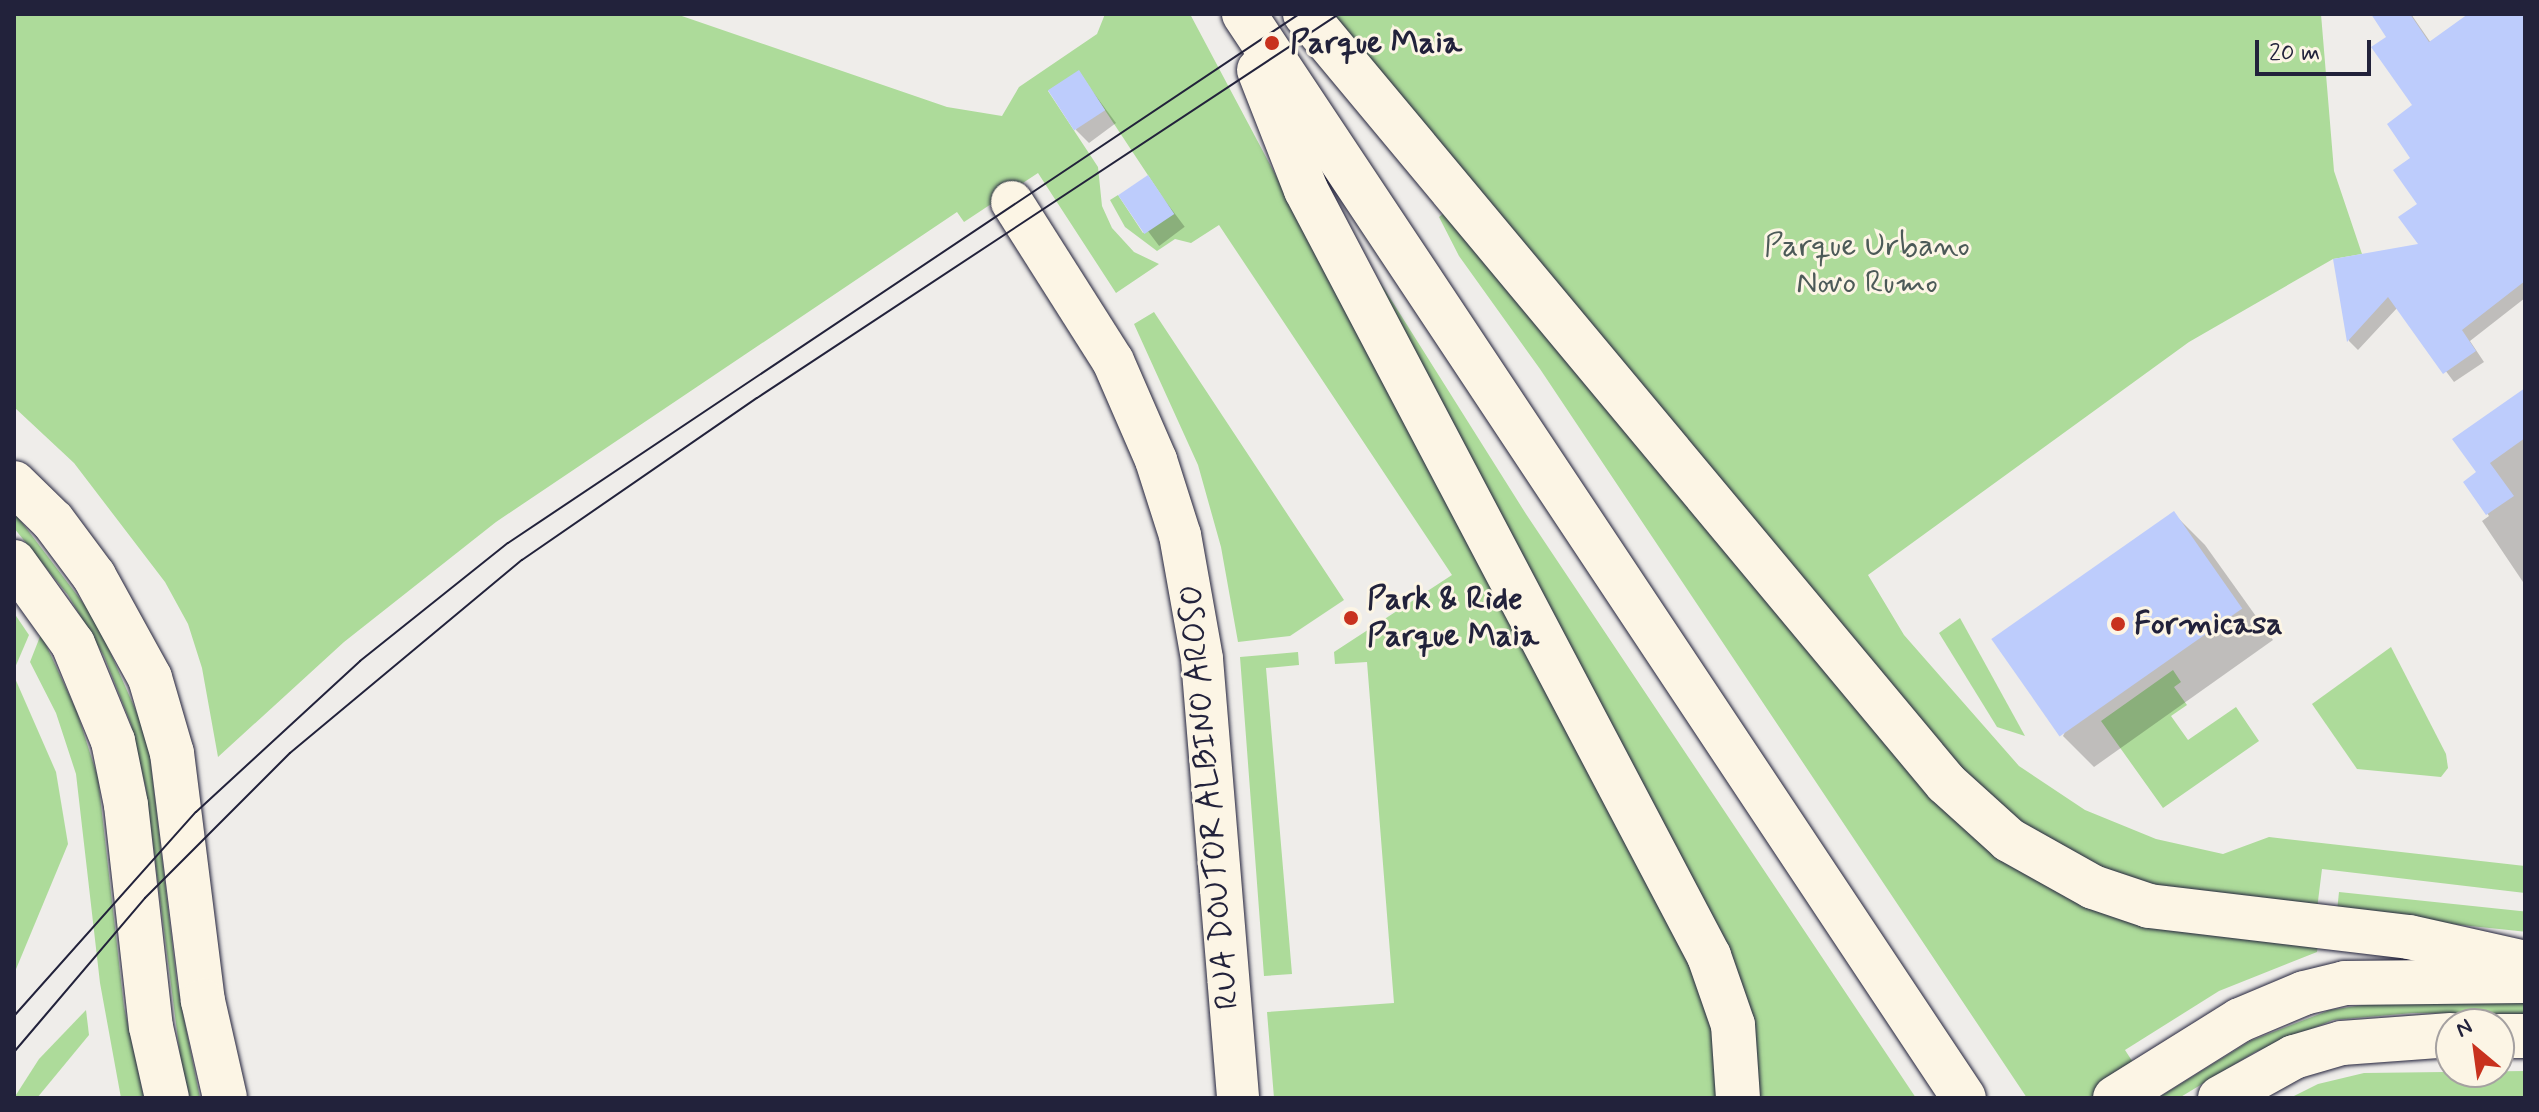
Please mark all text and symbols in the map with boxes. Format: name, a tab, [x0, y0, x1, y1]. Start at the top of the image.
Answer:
place label: Parque Maia	[1290, 24, 1462, 62]
scale bar	[2259, 24, 2375, 74]
marker: Parque Maia	[1261, 32, 1283, 54]
text: 20 m	[2269, 38, 2320, 69]
park label: Parque Urbano Novo Rumo	[1764, 228, 1970, 303]
place label: Park & Ride Parque Maia	[1367, 581, 1539, 656]
street label: RUA DOUTOR ALBINO AROSO	[1172, 584, 1248, 1010]
place label: Formicasa	[2134, 605, 2283, 643]
marker: Park & Ride Parque Maia	[1342, 609, 1360, 627]
marker: Formicasa	[2109, 615, 2127, 633]
north arrow	[2435, 1008, 2515, 1088]
text: N	[2451, 1013, 2478, 1045]

